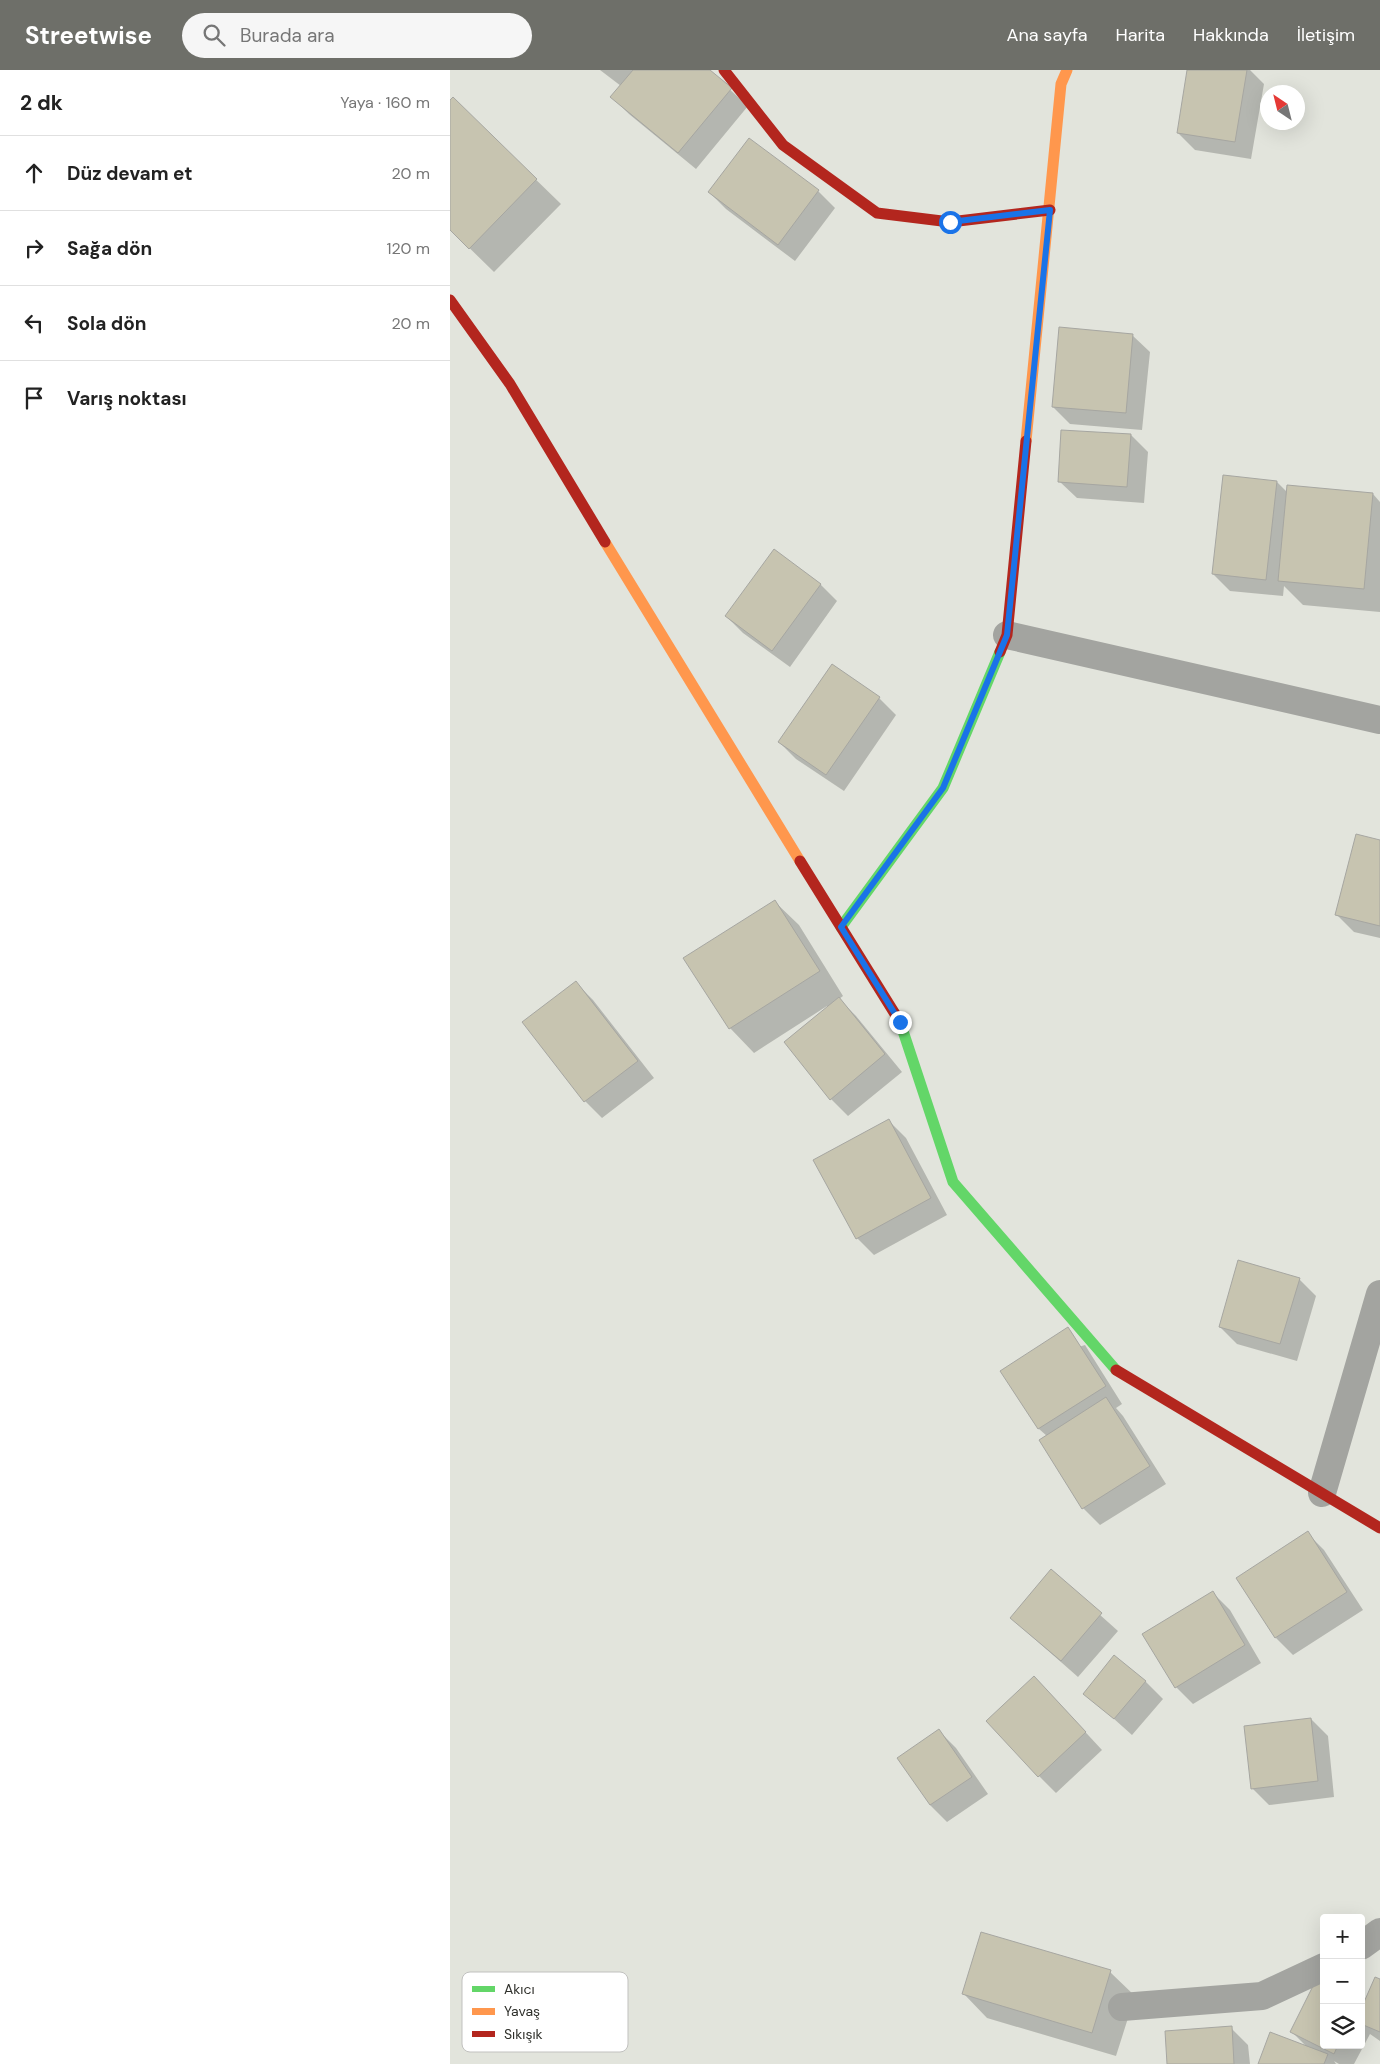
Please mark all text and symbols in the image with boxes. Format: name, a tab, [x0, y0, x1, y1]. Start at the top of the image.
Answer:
search box	[182, 13, 532, 58]
text: Streetwise	[25, 20, 152, 51]
icon: search	[200, 21, 228, 49]
text: Burada ara	[240, 23, 335, 48]
text: Ana sayfa	[1007, 23, 1087, 47]
text: Harita	[1115, 23, 1165, 47]
text: Hakkında	[1193, 23, 1269, 47]
text: İletişim	[1297, 23, 1355, 47]
north arrow	[1260, 85, 1305, 130]
text: 2 dk	[20, 89, 63, 117]
text: Yaya · 160 m	[340, 92, 430, 113]
icon: ahead	[20, 159, 48, 187]
text: Düz devam et	[67, 161, 193, 186]
text: 20 m	[391, 163, 430, 184]
route start	[939, 211, 962, 234]
icon: right	[20, 234, 48, 262]
text: Sağa dön	[67, 236, 152, 261]
text: 120 m	[386, 238, 430, 259]
icon: left	[20, 309, 48, 337]
text: Sola dön	[67, 311, 147, 336]
text: 20 m	[391, 313, 430, 334]
icon: arrive	[20, 384, 48, 412]
text: Varış noktası	[67, 386, 187, 411]
route end	[889, 1011, 912, 1034]
map controls	[1320, 1914, 1365, 2049]
button: +	[1320, 1914, 1365, 1959]
button: −	[1320, 1959, 1365, 2004]
legend	[462, 1972, 628, 2052]
text: Akıcı	[504, 1980, 535, 1998]
text: Yavaş	[504, 2002, 540, 2020]
button: layers	[1320, 2004, 1365, 2049]
text: Sıkışık	[504, 2025, 543, 2043]

